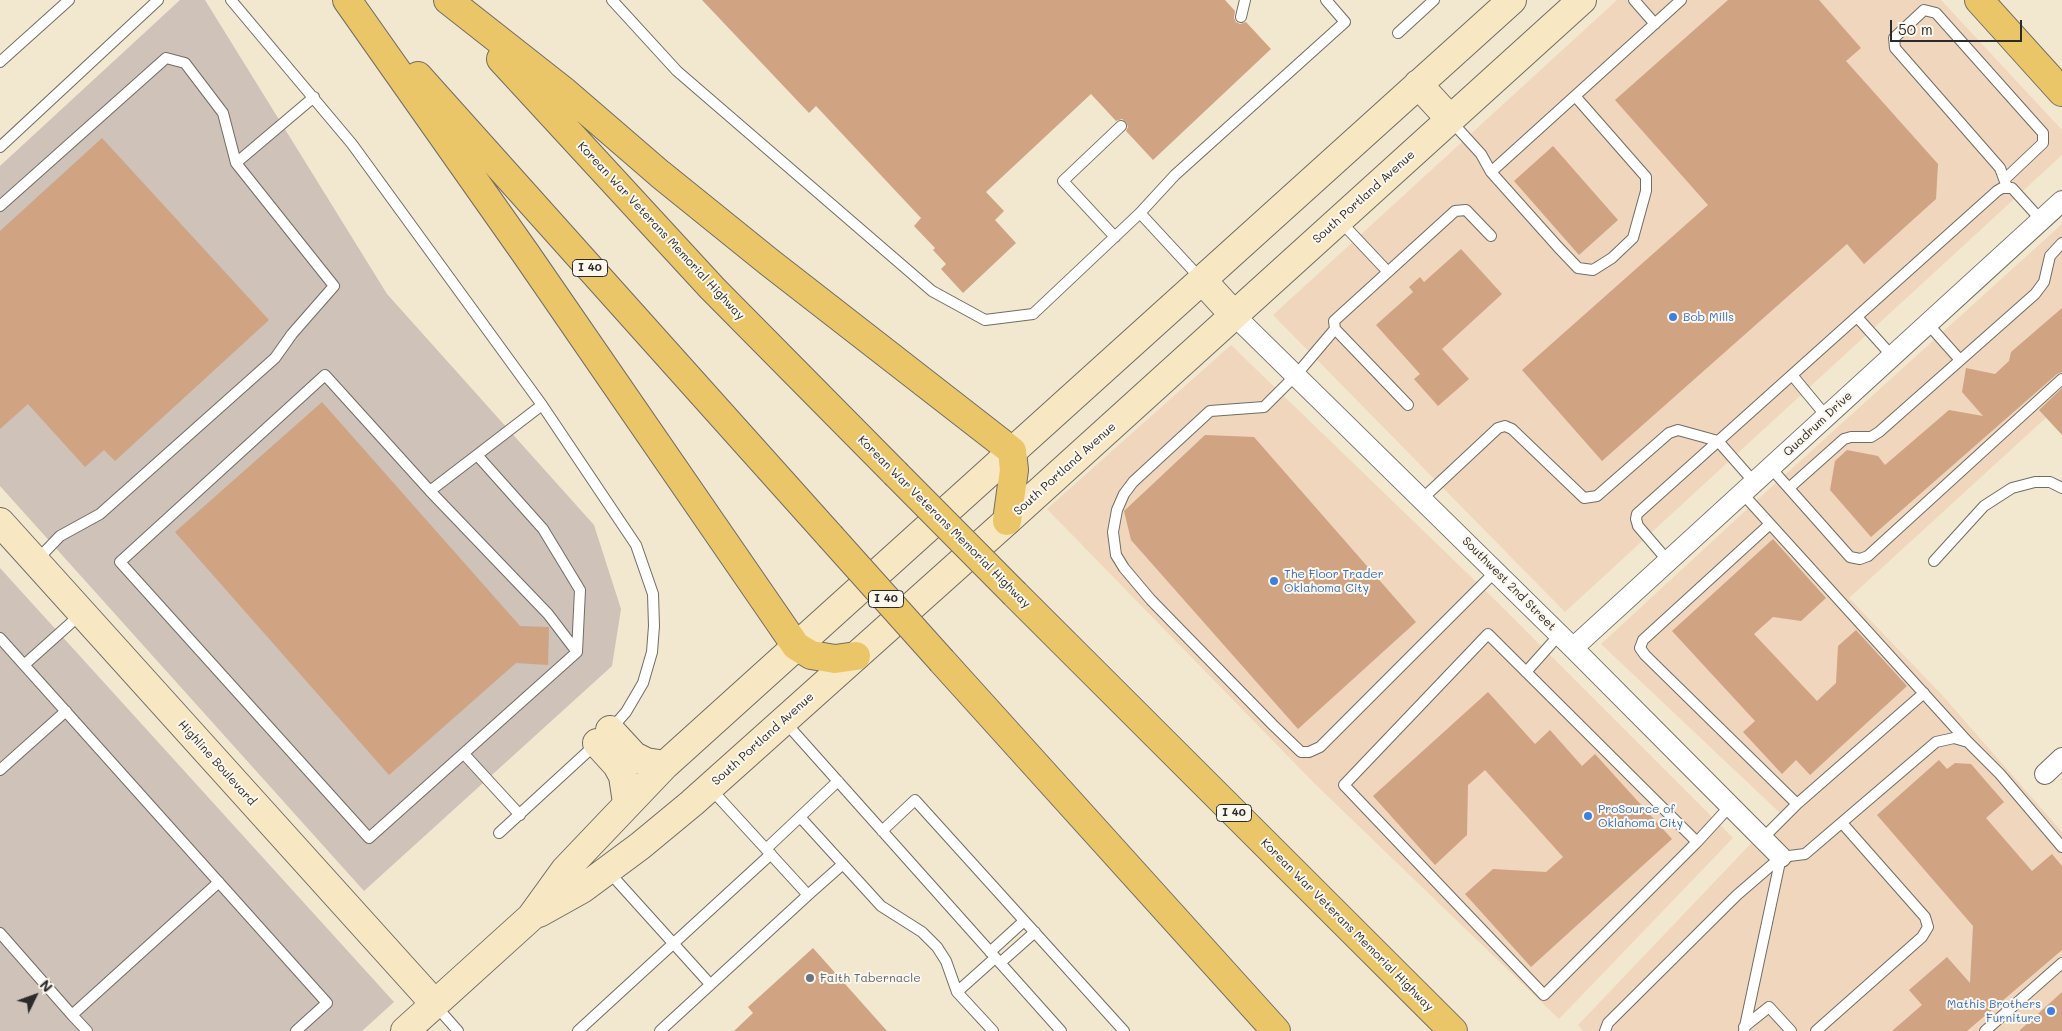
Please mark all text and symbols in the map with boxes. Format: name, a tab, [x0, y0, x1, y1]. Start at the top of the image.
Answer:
scale bar	[1892, 10, 2024, 42]
text: 50 m	[1898, 19, 1933, 39]
street label: Korean War Veterans Memorial Highway	[575, 139, 747, 323]
street label: South Portland Avenue	[1310, 147, 1418, 247]
road number: I 40	[572, 260, 608, 276]
place label: Bob Mills	[1683, 310, 1734, 324]
marker: Bob Mills	[1667, 311, 1679, 323]
street label: Quadrum Drive	[1781, 388, 1855, 460]
street label: South Portland Avenue	[1011, 419, 1119, 519]
street label: Korean War Veterans Memorial Highway	[855, 433, 1033, 611]
street label: Southwest 2nd Street	[1459, 534, 1559, 634]
place label: The Floor Trader Oklahoma City	[1284, 567, 1384, 595]
marker: The Floor Trader Oklahoma City	[1268, 575, 1280, 587]
road number: I 40	[868, 590, 904, 608]
street label: South Portland Avenue	[709, 689, 817, 789]
street label: Highline Boulevard	[175, 717, 259, 809]
place label: ProSource of Oklahoma City	[1598, 802, 1683, 830]
road number: I 40	[1216, 804, 1252, 821]
marker: ProSource of Oklahoma City	[1582, 810, 1594, 822]
street label: Korean War Veterans Memorial Highway	[1258, 836, 1436, 1014]
north arrow	[10, 971, 60, 1021]
place label: Faith Tabernacle	[820, 971, 921, 985]
marker: Faith Tabernacle	[804, 972, 816, 984]
text: N	[36, 975, 57, 996]
place label: Mathis Brothers Furniture	[1947, 997, 2041, 1025]
marker: Mathis Brothers Furniture	[2045, 1005, 2057, 1017]

